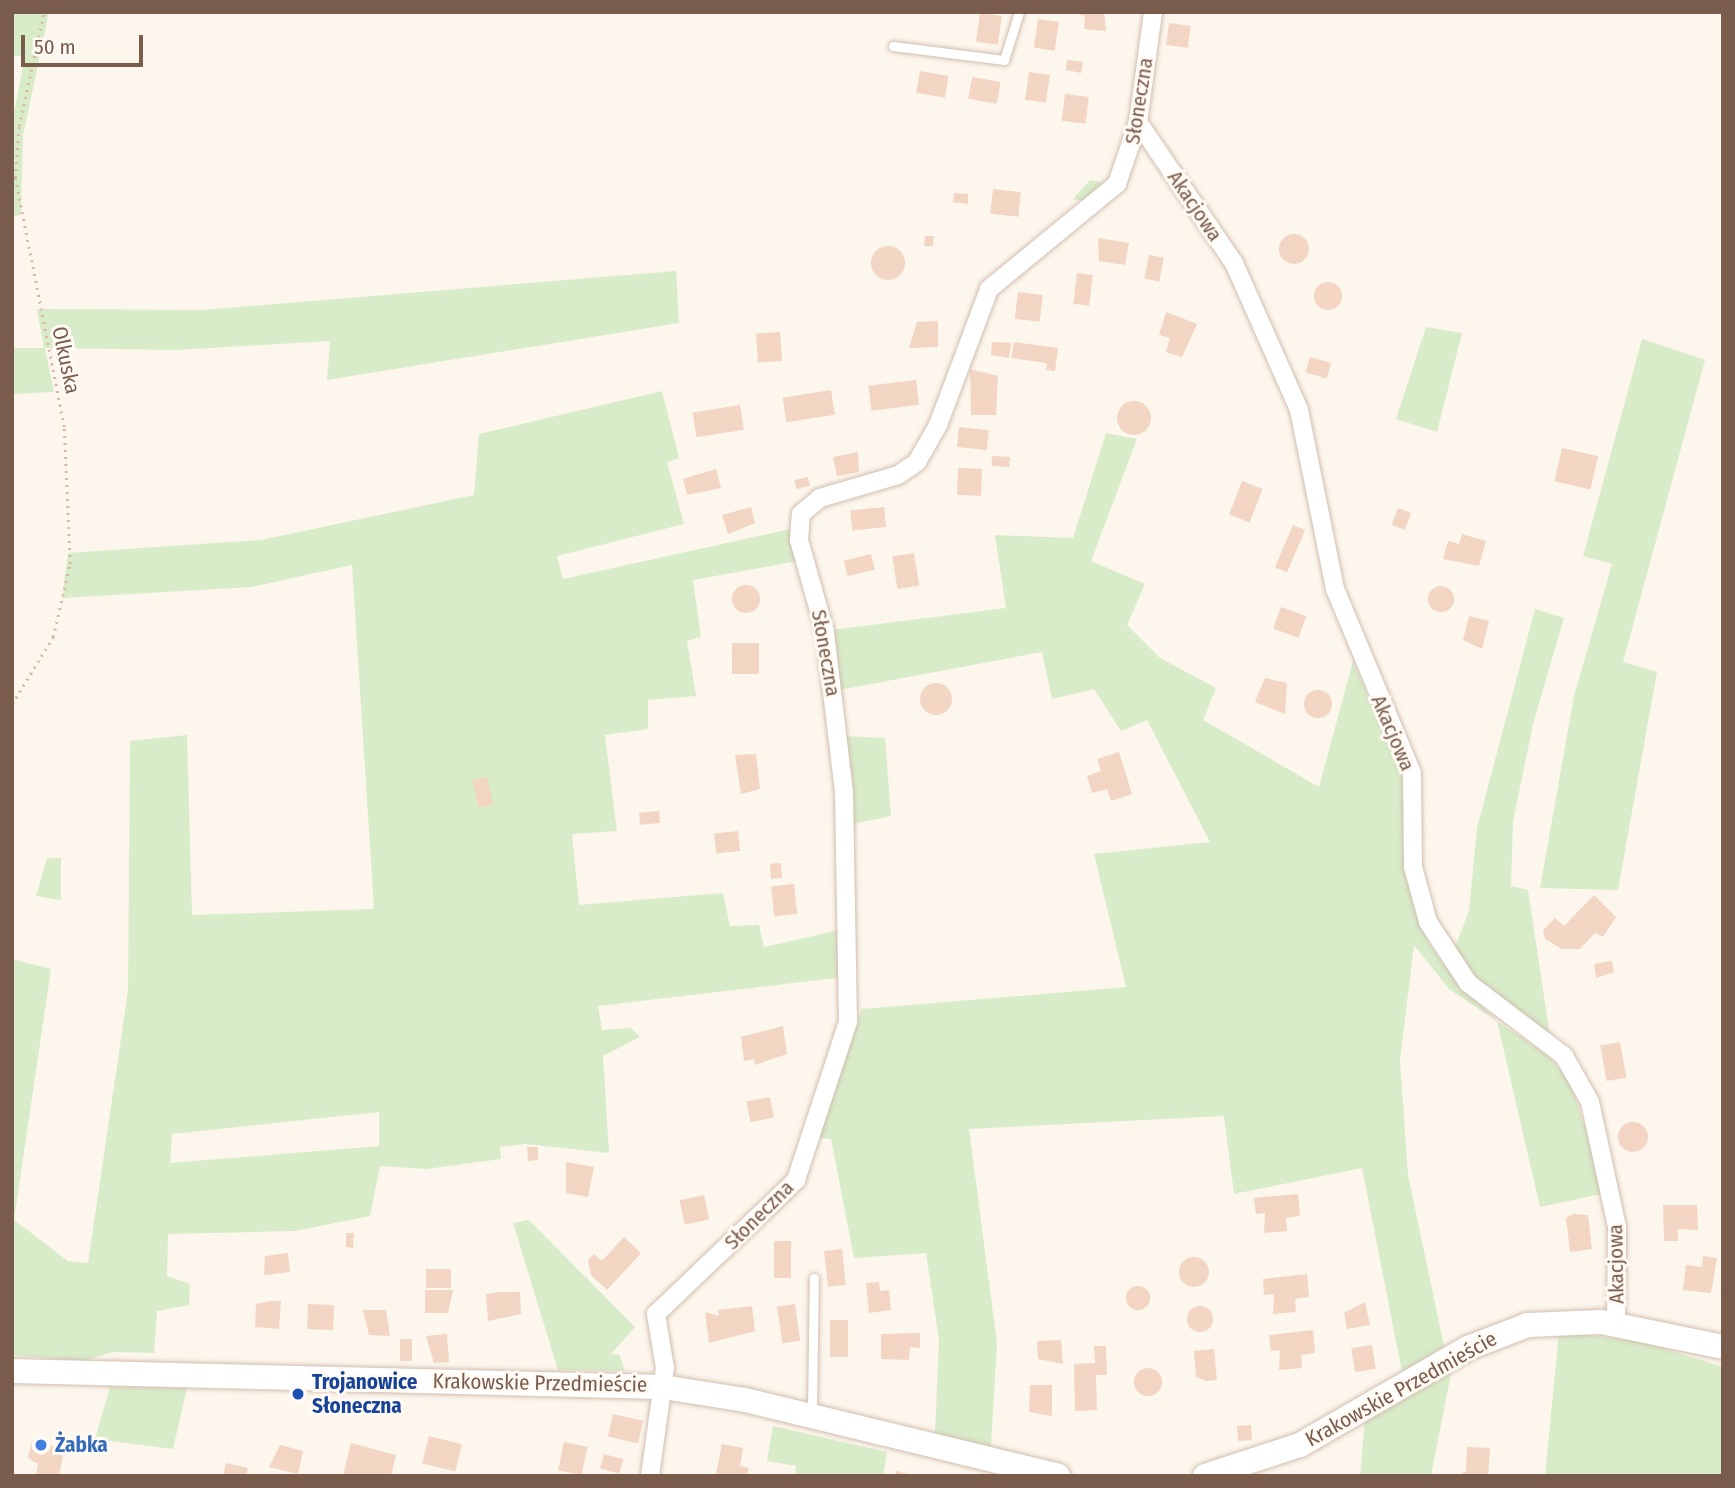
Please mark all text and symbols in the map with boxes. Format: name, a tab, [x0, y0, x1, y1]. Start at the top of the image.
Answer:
scale bar	[24, 21, 147, 65]
text: 50 m	[34, 34, 76, 60]
street label: Słoneczna	[1120, 56, 1158, 146]
street label: Akacjowa	[1162, 166, 1228, 246]
street label: Olkuska	[47, 324, 85, 396]
street label: Słoneczna	[806, 608, 846, 698]
street label: Akacjowa	[1366, 691, 1420, 775]
street label: Słoneczna	[719, 1175, 799, 1255]
street label: Akacjowa	[1603, 1224, 1629, 1304]
street label: Krakowskie Przedmieście	[1301, 1326, 1501, 1452]
place label: Trojanowice Słoneczna	[312, 1369, 417, 1419]
street label: Krakowskie Przedmieście	[432, 1369, 648, 1397]
marker: Trojanowice Słoneczna	[290, 1386, 306, 1402]
place label: Żabka	[55, 1432, 108, 1458]
marker: Żabka	[33, 1437, 49, 1453]

